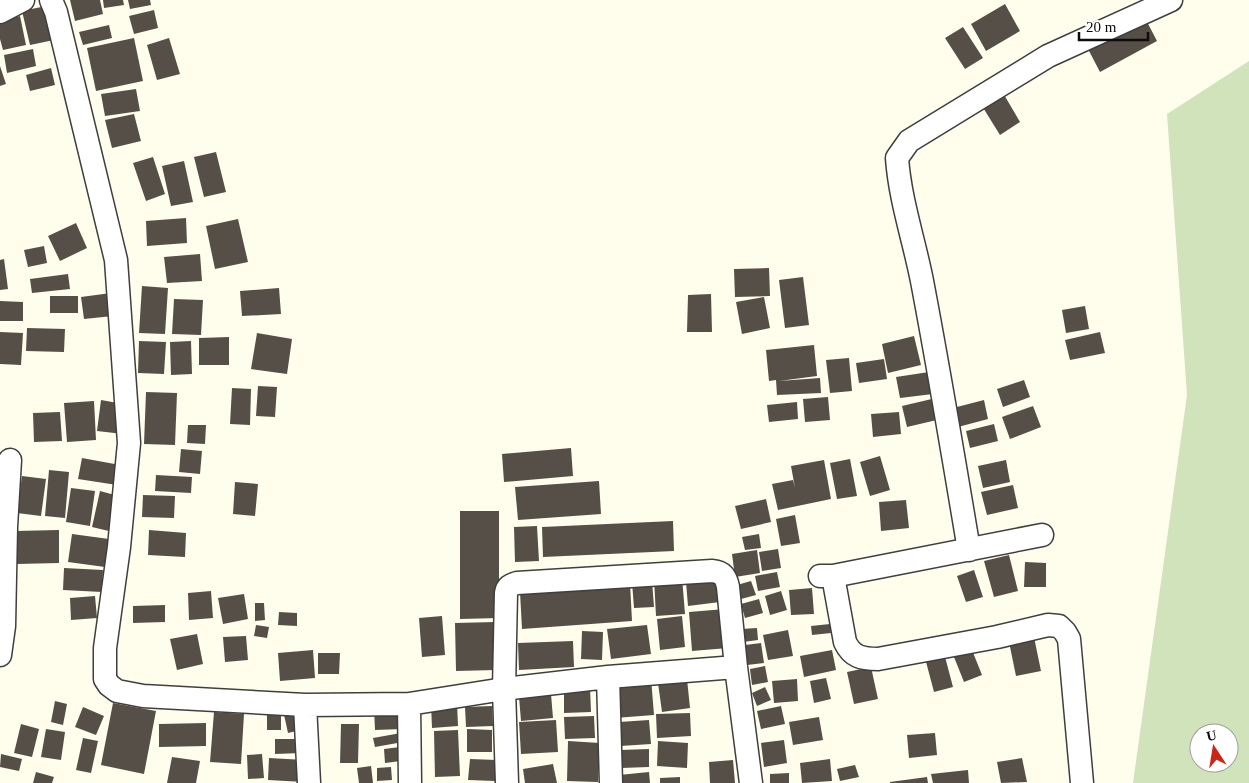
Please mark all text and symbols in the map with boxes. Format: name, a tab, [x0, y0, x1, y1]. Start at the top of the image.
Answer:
scale bar	[1079, 10, 1148, 42]
text: 20 m	[1086, 19, 1117, 35]
north arrow	[1189, 723, 1239, 773]
text: U	[1205, 727, 1218, 744]

